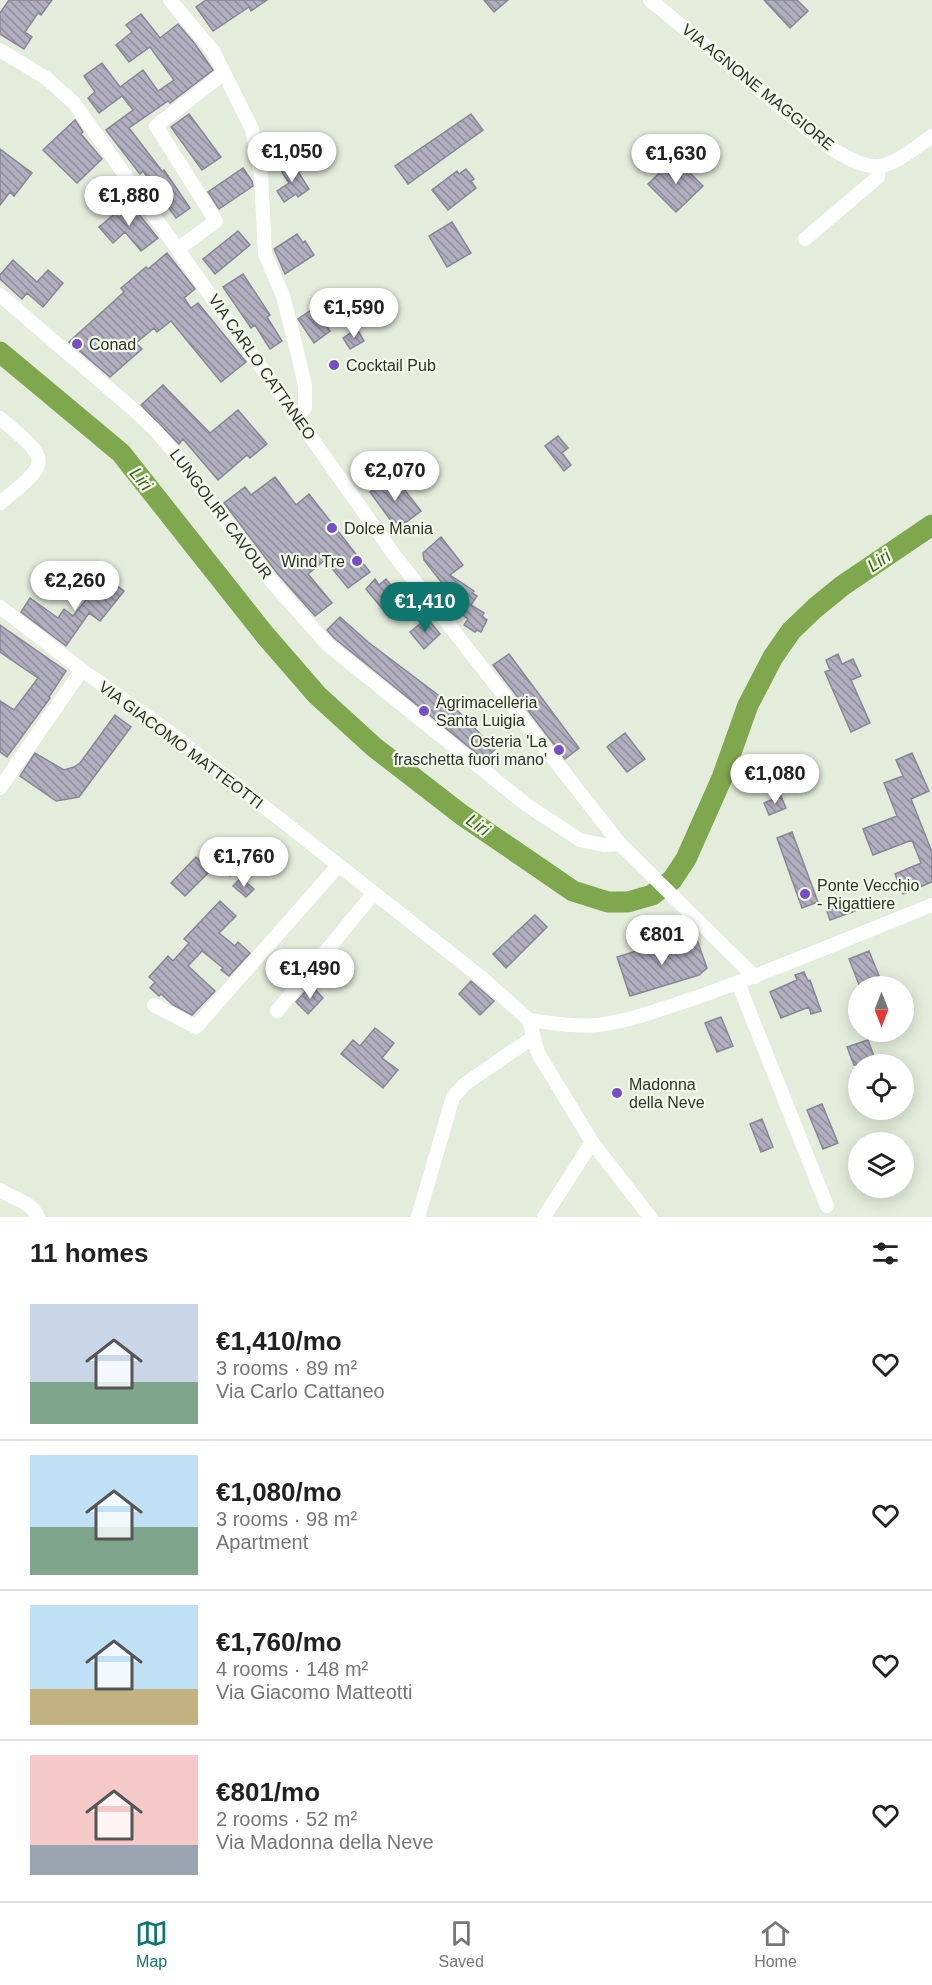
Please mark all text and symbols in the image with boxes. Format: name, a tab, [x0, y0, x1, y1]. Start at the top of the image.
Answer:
street label: VIA AGNONE MAGGIORE	[679, 21, 837, 153]
pin: €1,050	[243, 132, 341, 183]
pin: €1,630	[627, 134, 725, 185]
text: €1,050	[261, 140, 323, 162]
text: €1,630	[645, 142, 707, 164]
pin: €1,880	[80, 176, 178, 227]
text: €1,880	[98, 184, 160, 206]
pin: €1,590	[305, 288, 403, 339]
street label: VIA CARLO CATTANEO	[205, 291, 319, 443]
text: €1,590	[323, 296, 385, 318]
place label: Conad	[89, 336, 136, 353]
marker: Conad	[70, 337, 84, 351]
place label: Cocktail Pub	[346, 357, 436, 374]
marker: Cocktail Pub	[327, 358, 341, 372]
street label: LUNGOLIRI CAVOUR	[167, 446, 275, 582]
pin: €2,070	[346, 451, 444, 502]
text: €2,070	[364, 459, 426, 481]
water label: Liri	[126, 463, 157, 495]
place label: Dolce Mania	[344, 520, 433, 537]
marker: Dolce Mania	[325, 521, 339, 535]
water label: Liri	[863, 545, 895, 576]
place label: Wind Tre	[281, 553, 345, 570]
marker: Wind Tre	[350, 554, 364, 568]
pin: €2,260	[26, 561, 124, 612]
text: €2,260	[44, 569, 106, 591]
pin: €1,410	[376, 582, 474, 633]
text: €1,410	[394, 590, 456, 612]
street label: VIA GIACOMO MATTEOTTI	[96, 678, 266, 812]
place label: Agrimacelleria Santa Luigia	[436, 694, 537, 729]
marker: Agrimacelleria Santa Luigia	[417, 704, 431, 718]
place label: Osteria 'La fraschetta fuori mano'	[394, 733, 547, 768]
marker: Osteria 'La fraschetta fuori mano'	[552, 743, 566, 757]
pin: €1,080	[726, 754, 824, 805]
text: €1,080	[744, 762, 806, 784]
water label: Liri	[462, 810, 494, 841]
pin: €1,760	[195, 837, 293, 888]
text: €1,760	[213, 845, 275, 867]
place label: Ponte Vecchio - Rigattiere	[817, 877, 919, 912]
marker: Ponte Vecchio - Rigattiere	[798, 887, 812, 901]
pin: €801	[626, 915, 698, 966]
text: €801	[640, 923, 684, 945]
pin: €1,490	[261, 949, 359, 1000]
text: €1,490	[279, 957, 341, 979]
north arrow	[848, 976, 914, 1042]
map controls	[848, 976, 914, 1198]
button: locate	[848, 1054, 914, 1120]
place label: Madonna della Neve	[629, 1076, 705, 1111]
marker: Madonna della Neve	[610, 1086, 624, 1100]
button: layers	[848, 1132, 914, 1198]
icon: filters	[869, 1237, 902, 1270]
text: 11 homes	[30, 1238, 149, 1268]
text: €1,410/mo	[216, 1326, 342, 1356]
icon: home	[78, 1328, 150, 1400]
icon: heart	[869, 1348, 902, 1381]
text: 3 rooms · 89 m²	[216, 1357, 357, 1379]
text: Via Carlo Cattaneo	[216, 1380, 385, 1402]
text: €1,080/mo	[216, 1477, 342, 1507]
icon: home	[78, 1479, 150, 1551]
icon: heart	[869, 1499, 902, 1532]
text: 3 rooms · 98 m²	[216, 1508, 357, 1530]
text: Apartment	[216, 1531, 308, 1553]
text: €1,760/mo	[216, 1627, 342, 1657]
icon: home	[78, 1629, 150, 1701]
icon: heart	[869, 1649, 902, 1682]
text: 4 rooms · 148 m²	[216, 1658, 368, 1680]
text: Via Giacomo Matteotti	[216, 1681, 412, 1703]
text: €801/mo	[216, 1777, 320, 1807]
icon: home	[78, 1779, 150, 1851]
icon: heart	[869, 1799, 902, 1832]
text: 2 rooms · 52 m²	[216, 1808, 357, 1830]
text: Via Madonna della Neve	[216, 1831, 434, 1853]
tab: Map	[135, 1917, 168, 1971]
tab: Saved	[438, 1917, 484, 1971]
tab: Home	[754, 1917, 797, 1971]

